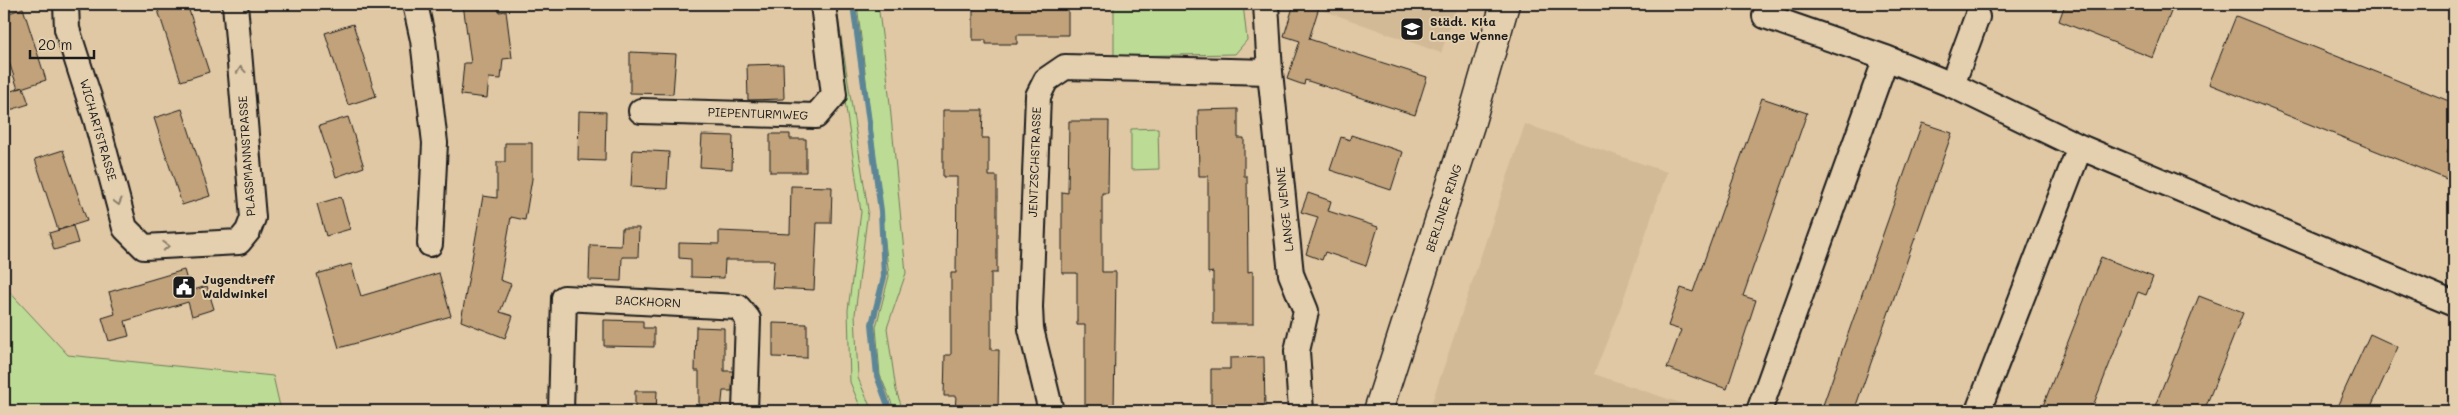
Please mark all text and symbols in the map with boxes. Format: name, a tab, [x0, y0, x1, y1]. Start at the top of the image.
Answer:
place label: Städt. Kita Lange Wenne	[1430, 13, 1508, 43]
school or university icon: Städt. Kita Lange Wenne	[1399, 16, 1425, 42]
scale bar	[30, 28, 94, 60]
text: 20 m	[38, 34, 72, 54]
one-way arrow	[235, 66, 246, 74]
street label: WICHARTSTRASSE	[77, 77, 121, 183]
street label: PLASSMANNSTRASSE	[234, 95, 258, 217]
street label: PIEPENTURMWEG	[707, 103, 809, 123]
street label: JENTZSCHSTRASSE	[1024, 106, 1044, 218]
street label: BERLINER RING	[1421, 162, 1465, 254]
street label: LANGE WENNE	[1272, 166, 1296, 252]
one-way arrow	[113, 198, 123, 206]
one-way arrow	[162, 240, 170, 251]
place label: Jugendtreff Waldwinkel	[202, 271, 275, 301]
public building icon: Jugendtreff Waldwinkel	[171, 274, 197, 300]
street label: BACKHORN	[615, 291, 681, 311]

